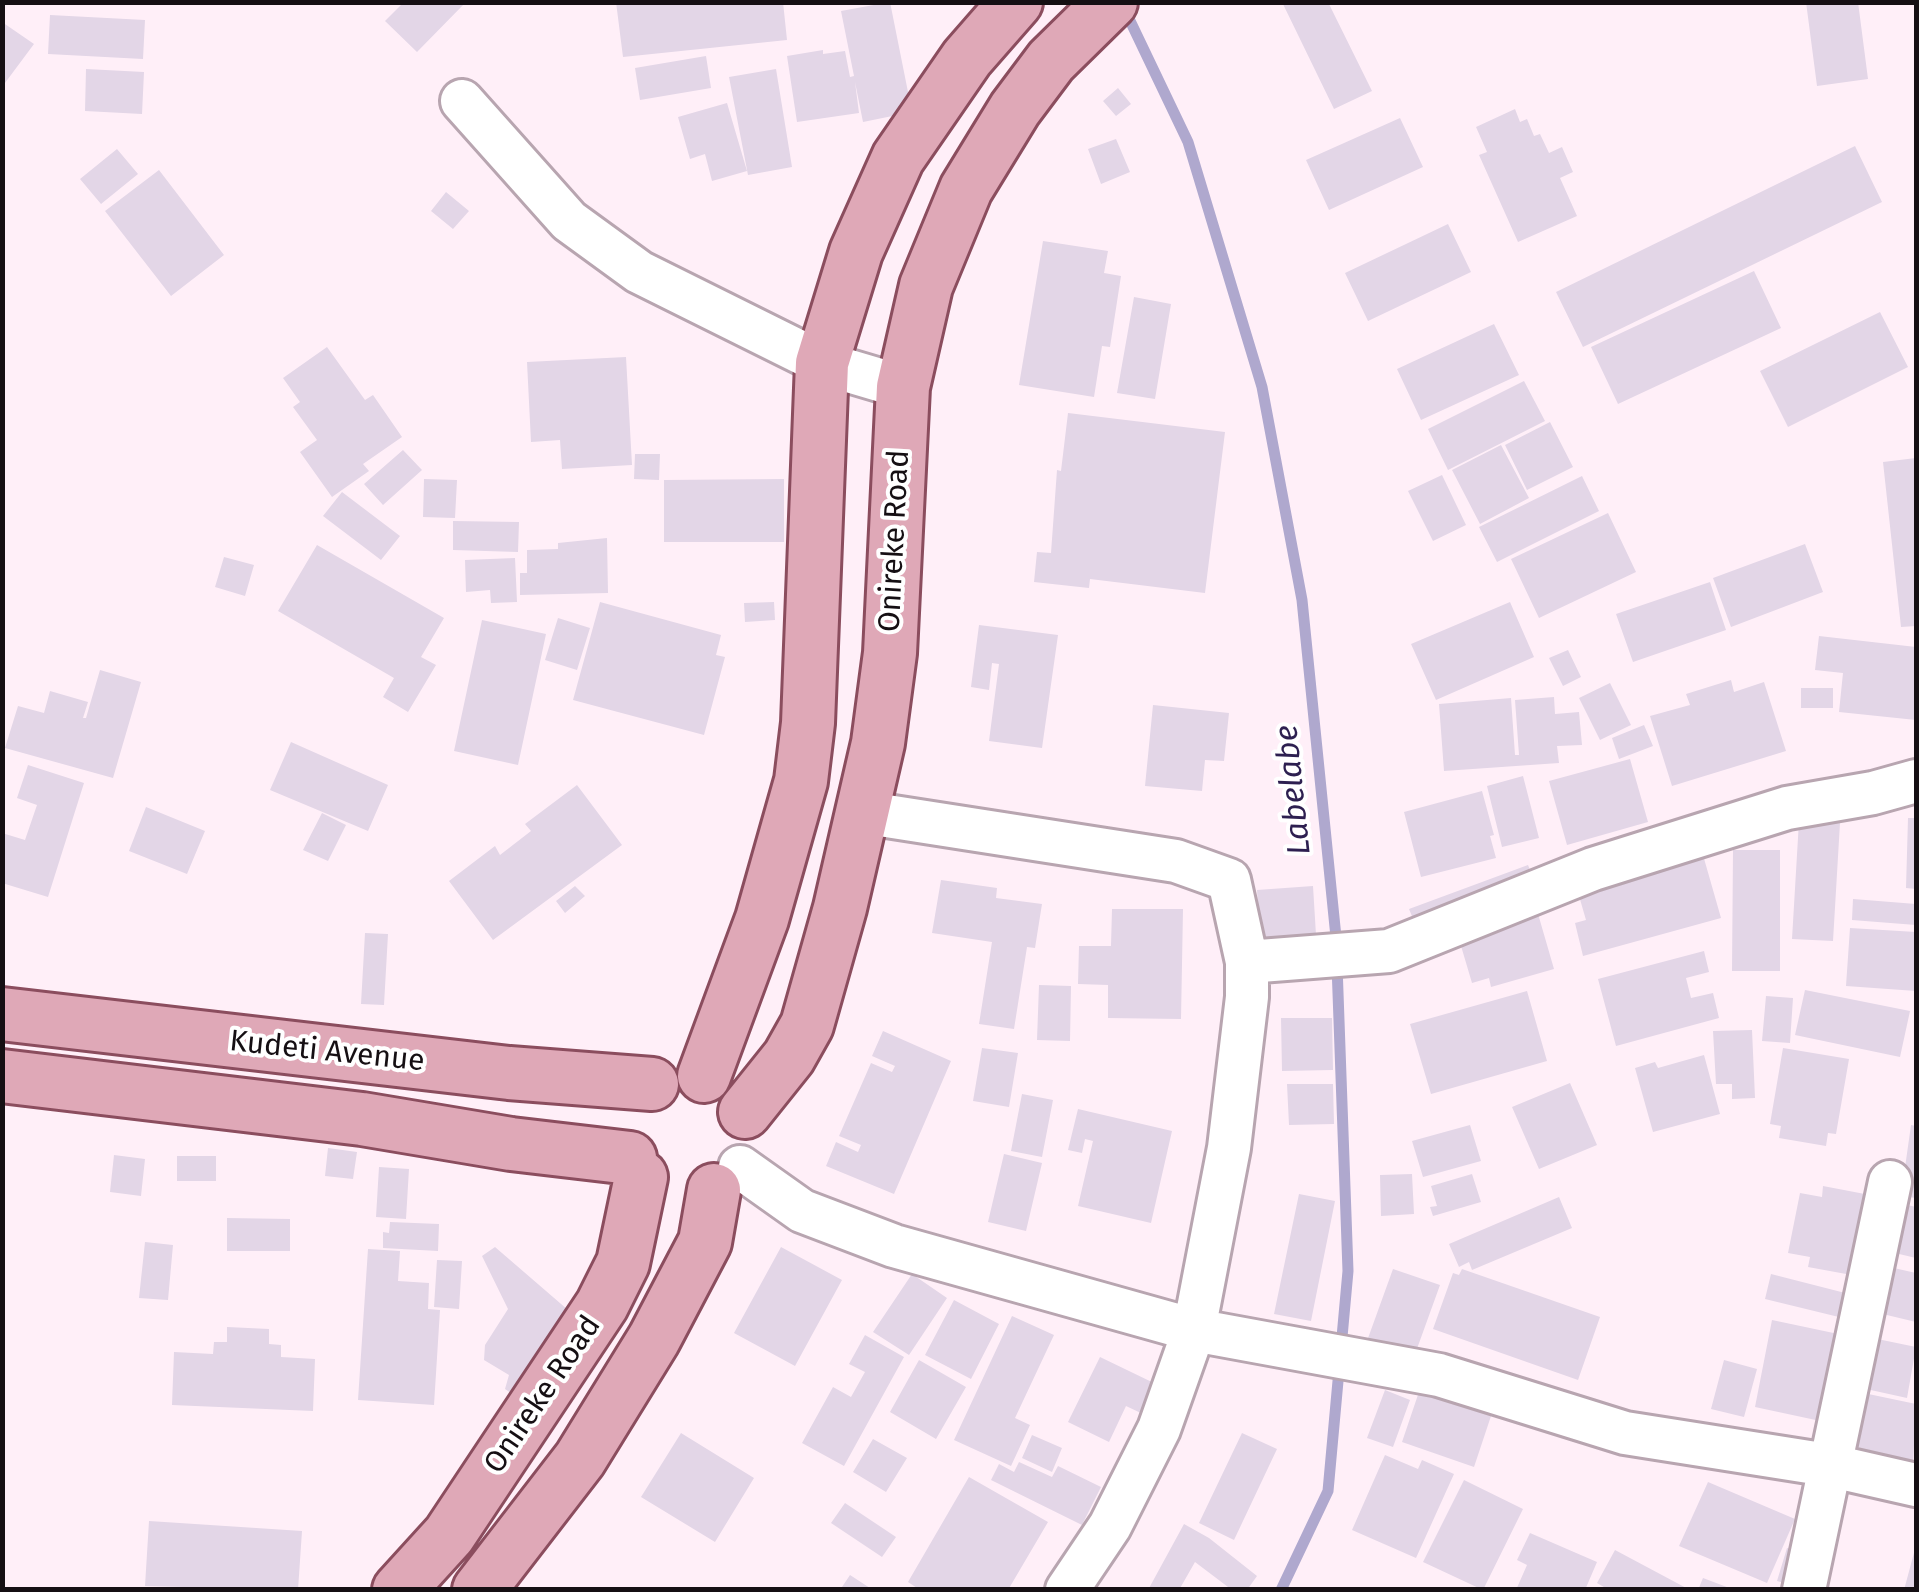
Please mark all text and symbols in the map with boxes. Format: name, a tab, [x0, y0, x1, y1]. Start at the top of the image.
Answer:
street label: Onireke Road	[872, 449, 918, 633]
water label: Labelabe	[1268, 723, 1320, 857]
street label: Kudeti Avenue	[228, 1024, 426, 1080]
street label: Onireke Road	[477, 1309, 609, 1481]

